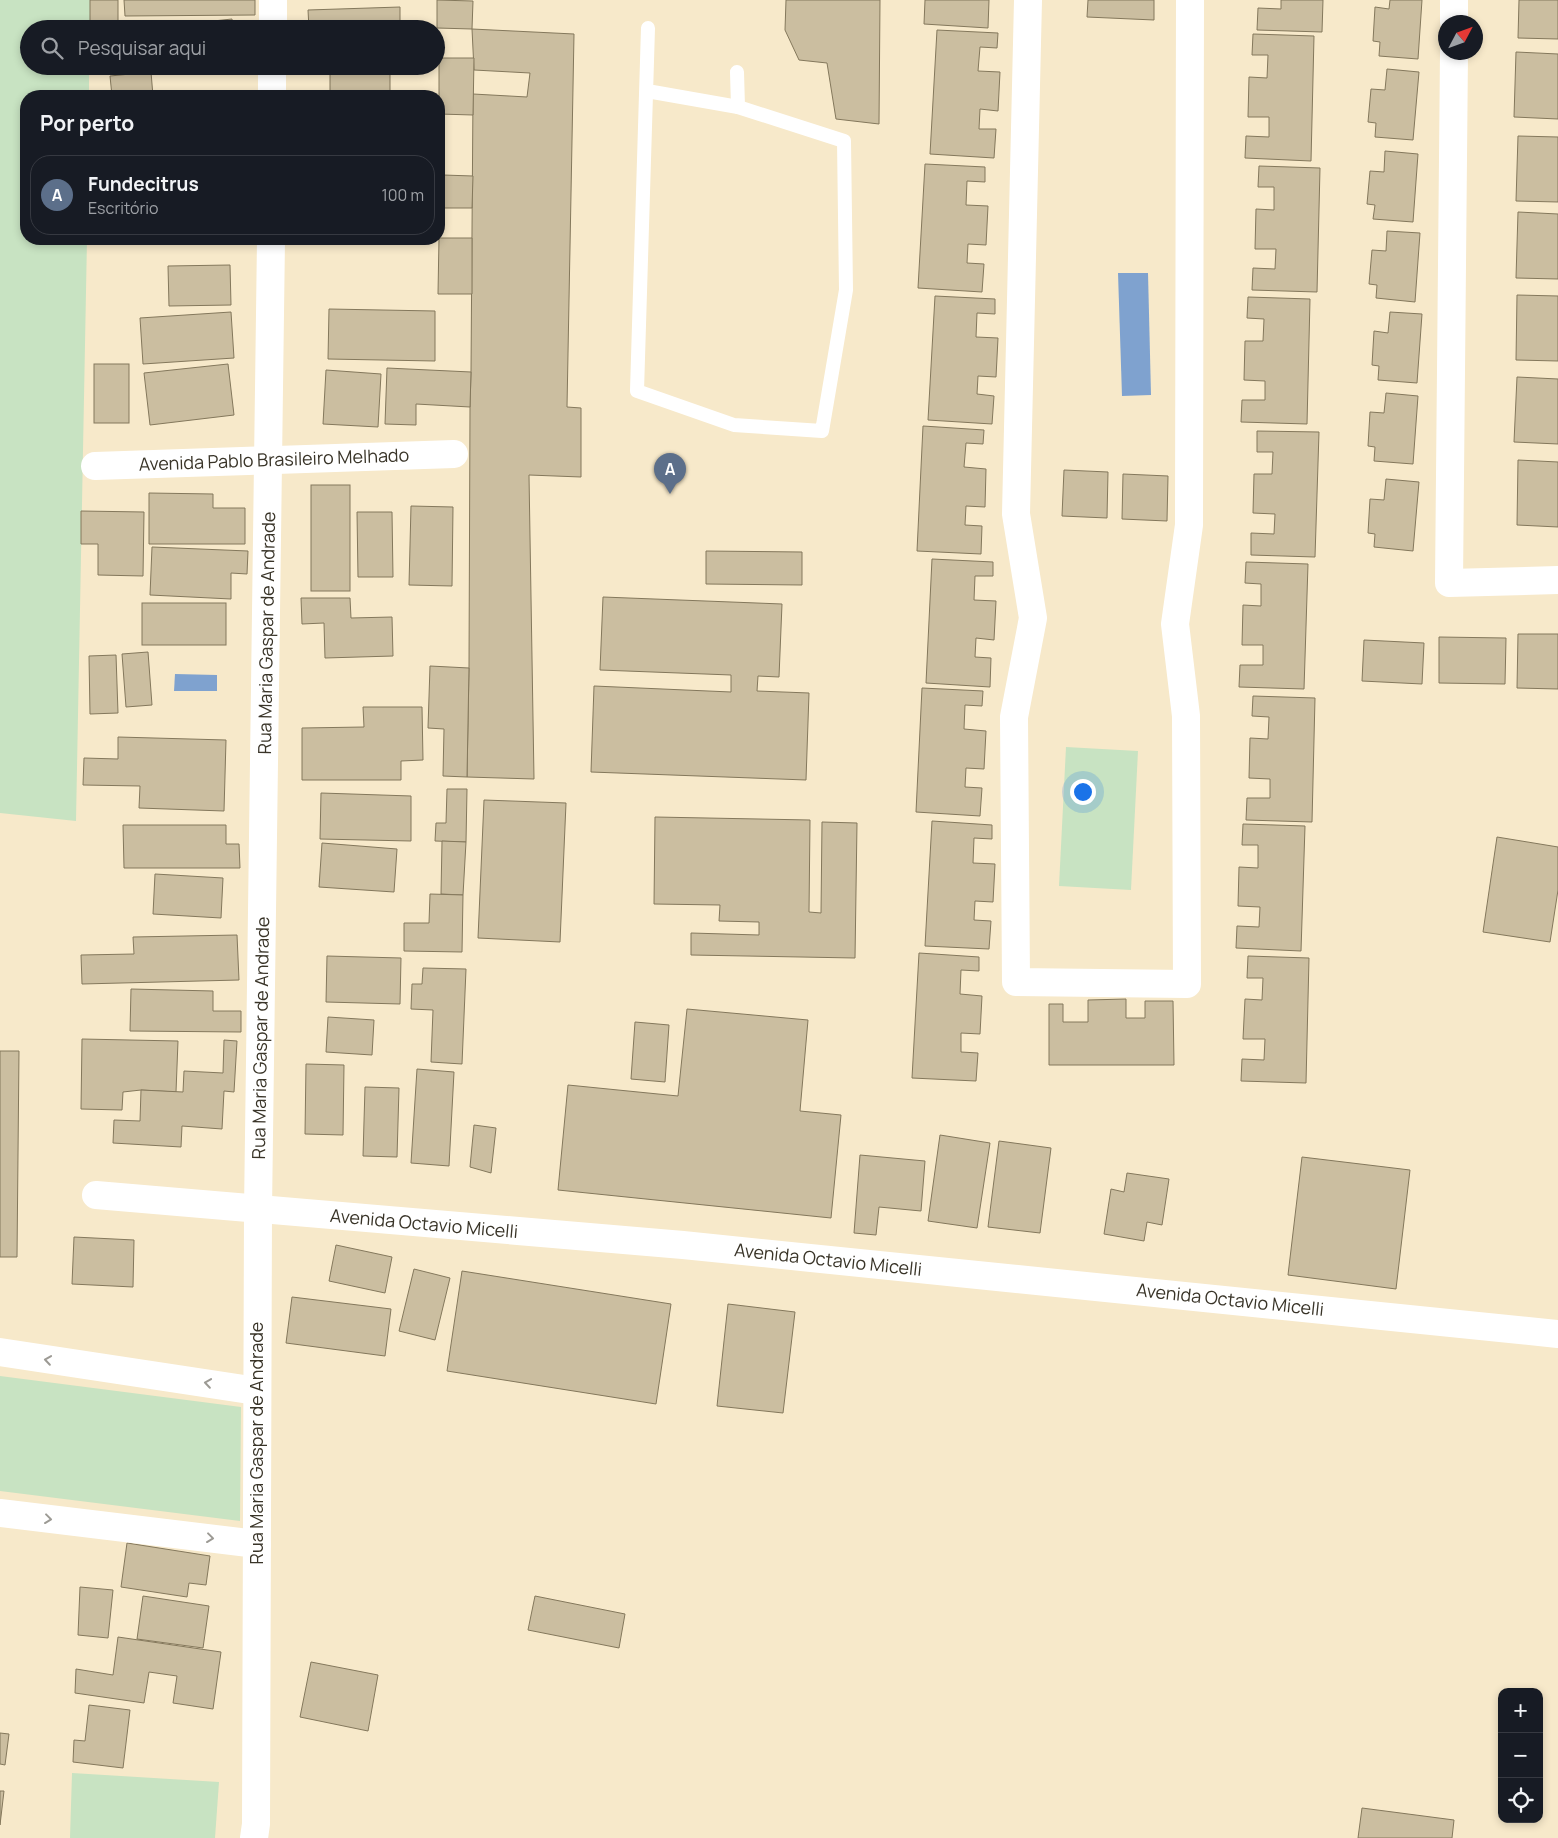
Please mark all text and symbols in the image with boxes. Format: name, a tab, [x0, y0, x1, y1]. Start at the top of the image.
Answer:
north arrow	[1438, 15, 1483, 60]
search box	[20, 20, 445, 75]
icon: search	[38, 34, 66, 62]
text: Pesquisar aqui	[78, 35, 206, 61]
text: Por perto	[40, 109, 134, 137]
text: Fundecitrus	[88, 171, 199, 197]
text: A	[52, 184, 62, 206]
text: 100 m	[381, 184, 424, 206]
text: Escritório	[88, 197, 158, 219]
street label: Avenida Pablo Brasileiro Melhado	[138, 442, 410, 476]
pin: A	[654, 453, 686, 494]
street label: Rua Maria Gaspar de Andrade	[252, 511, 280, 755]
your location	[1070, 779, 1096, 805]
street label: Rua Maria Gaspar de Andrade	[246, 916, 274, 1160]
street label: Avenida Octavio Micelli	[329, 1203, 519, 1243]
street label: Avenida Octavio Micelli	[733, 1237, 923, 1281]
street label: Avenida Octavio Micelli	[1135, 1277, 1325, 1321]
street label: Rua Maria Gaspar de Andrade	[244, 1322, 268, 1564]
one-way arrow	[43, 1355, 52, 1365]
one-way arrow	[204, 1379, 213, 1389]
one-way arrow	[45, 1513, 53, 1524]
one-way arrow	[206, 1532, 214, 1543]
map controls	[1498, 1688, 1543, 1823]
button: +	[1498, 1688, 1543, 1733]
button: −	[1498, 1733, 1543, 1778]
button: locate	[1498, 1778, 1543, 1823]

